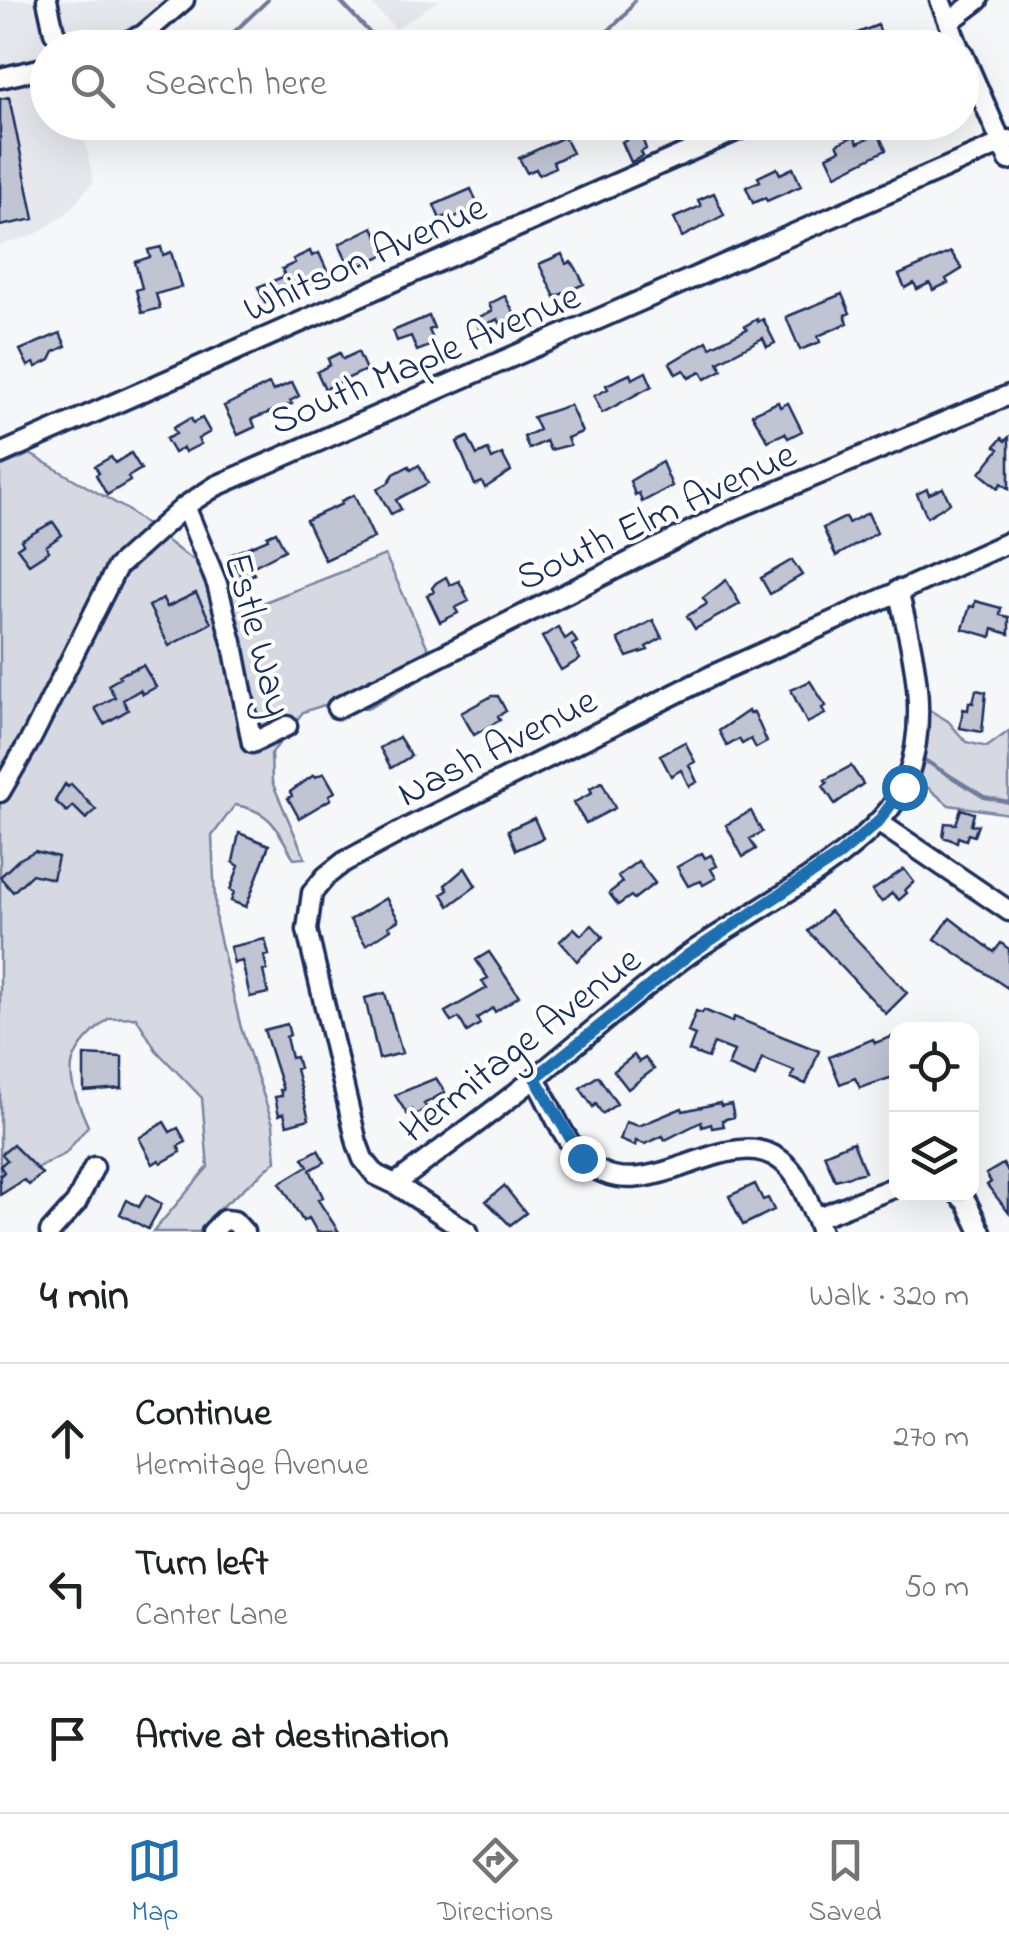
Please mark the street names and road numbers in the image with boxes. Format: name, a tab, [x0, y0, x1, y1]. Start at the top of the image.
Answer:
street label: Whitson Avenue	[235, 180, 497, 340]
street label: South Maple Avenue	[261, 269, 590, 453]
street label: South Elm Avenue	[507, 427, 807, 609]
street label: Estle Way	[205, 547, 306, 724]
street label: Nash Avenue	[388, 673, 608, 825]
street label: Hermitage Avenue	[388, 933, 655, 1160]

